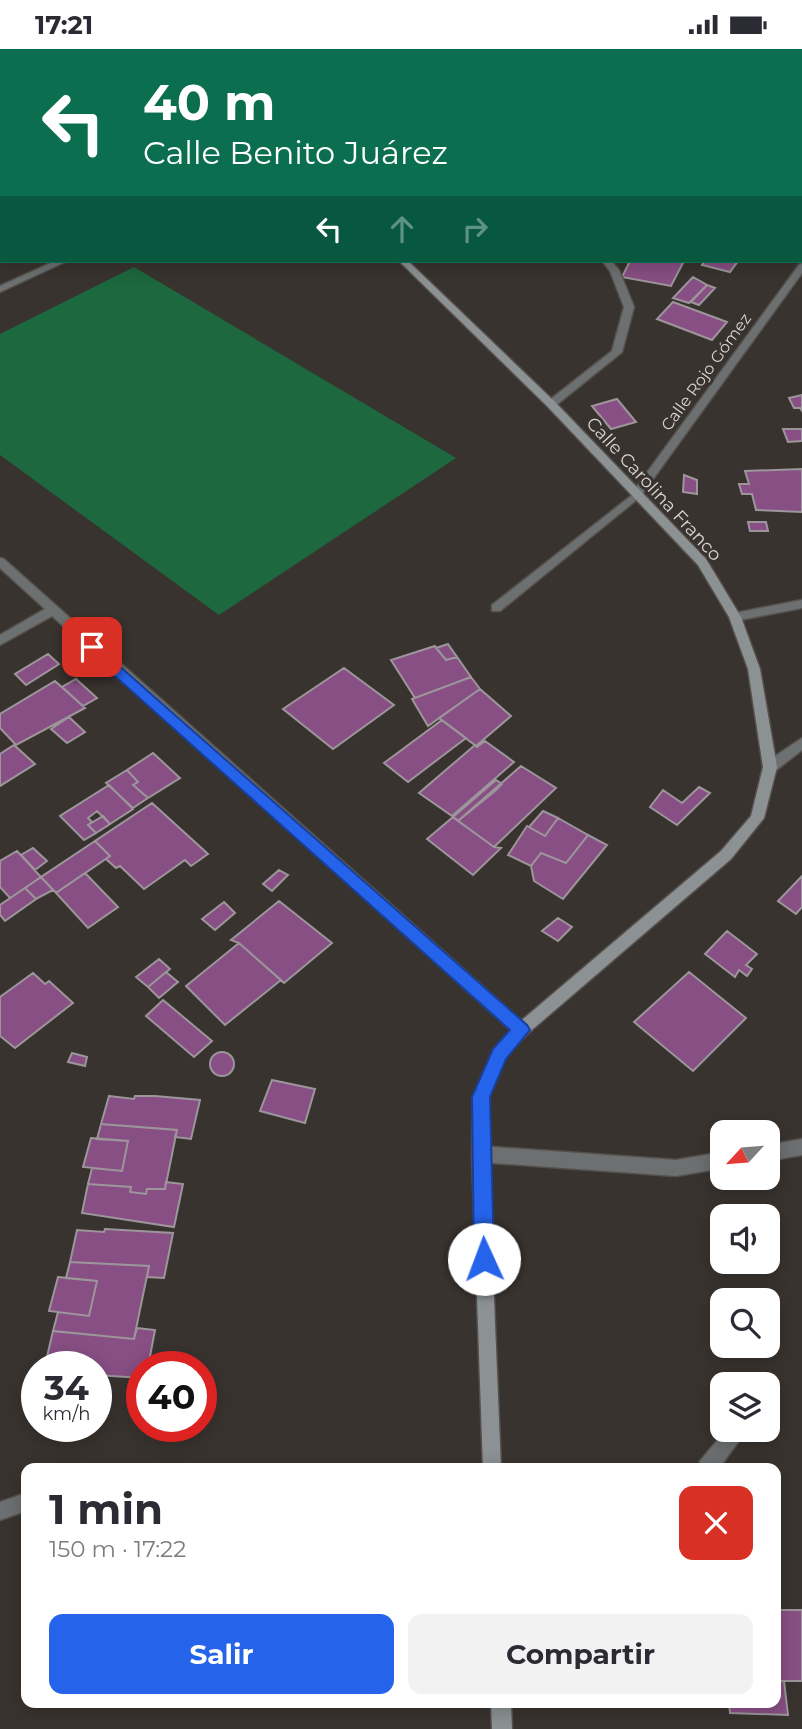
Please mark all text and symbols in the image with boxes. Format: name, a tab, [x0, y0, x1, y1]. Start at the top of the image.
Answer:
text: 17:21	[35, 9, 93, 41]
text: 40 m	[143, 73, 275, 132]
icon: left	[28, 77, 119, 168]
text: Calle Benito Juárez	[143, 133, 448, 172]
icon: left	[310, 210, 348, 248]
icon: ahead	[383, 210, 421, 248]
icon: right	[456, 210, 494, 248]
street label: Calle Rojo Gómez	[657, 310, 755, 434]
street label: Calle Carolina Franco	[582, 412, 726, 566]
pin	[62, 617, 122, 677]
icon: arrive	[73, 628, 111, 666]
north arrow	[710, 1120, 780, 1190]
map controls	[710, 1120, 780, 1442]
button: sound	[710, 1204, 780, 1274]
position arrow	[447, 1222, 521, 1296]
button: search	[710, 1288, 780, 1358]
speed limit sign: 40	[126, 1351, 217, 1442]
text: 34	[44, 1366, 89, 1409]
button: layers	[710, 1372, 780, 1442]
text: km/h	[42, 1403, 91, 1425]
text: 1 min	[49, 1483, 163, 1535]
button: close	[679, 1486, 753, 1560]
text: 150 m · 17:22	[49, 1535, 186, 1563]
button: Salir	[49, 1614, 394, 1694]
button: Compartir	[408, 1614, 753, 1694]

